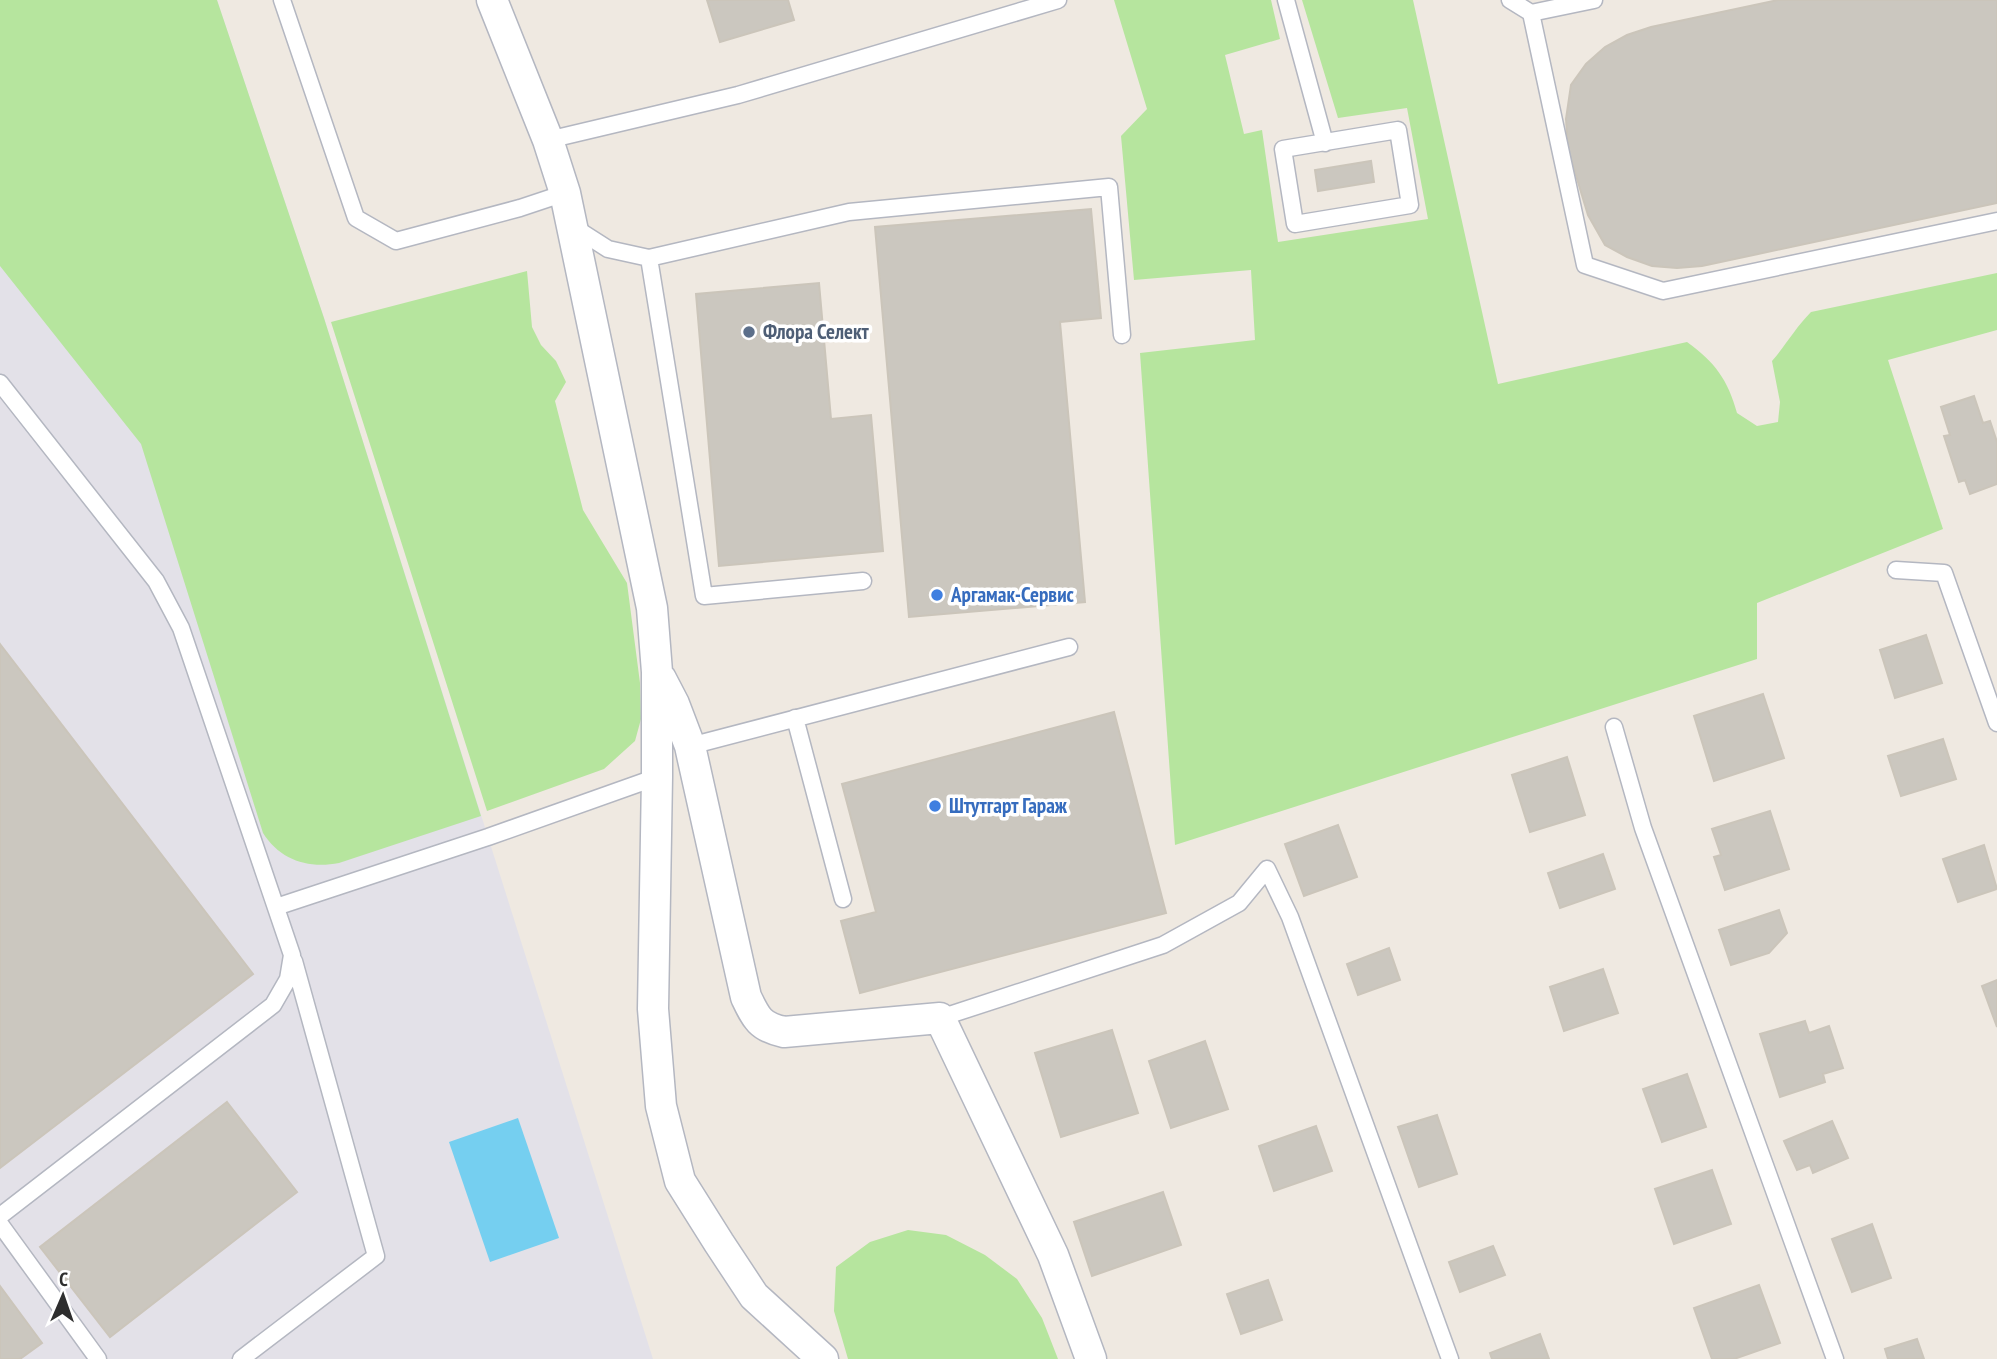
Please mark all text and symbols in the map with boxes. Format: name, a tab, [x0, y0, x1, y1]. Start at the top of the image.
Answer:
place label: Флора Селект	[763, 318, 870, 345]
marker: Флора Селект	[741, 324, 757, 340]
place label: Аргамак-Сервис	[950, 581, 1075, 608]
marker: Аргамак-Сервис	[929, 587, 945, 603]
place label: Штутгарт Гараж	[949, 792, 1068, 819]
marker: Штутгарт Гараж	[927, 798, 943, 814]
north arrow	[28, 1261, 98, 1331]
text: С	[59, 1267, 69, 1291]

